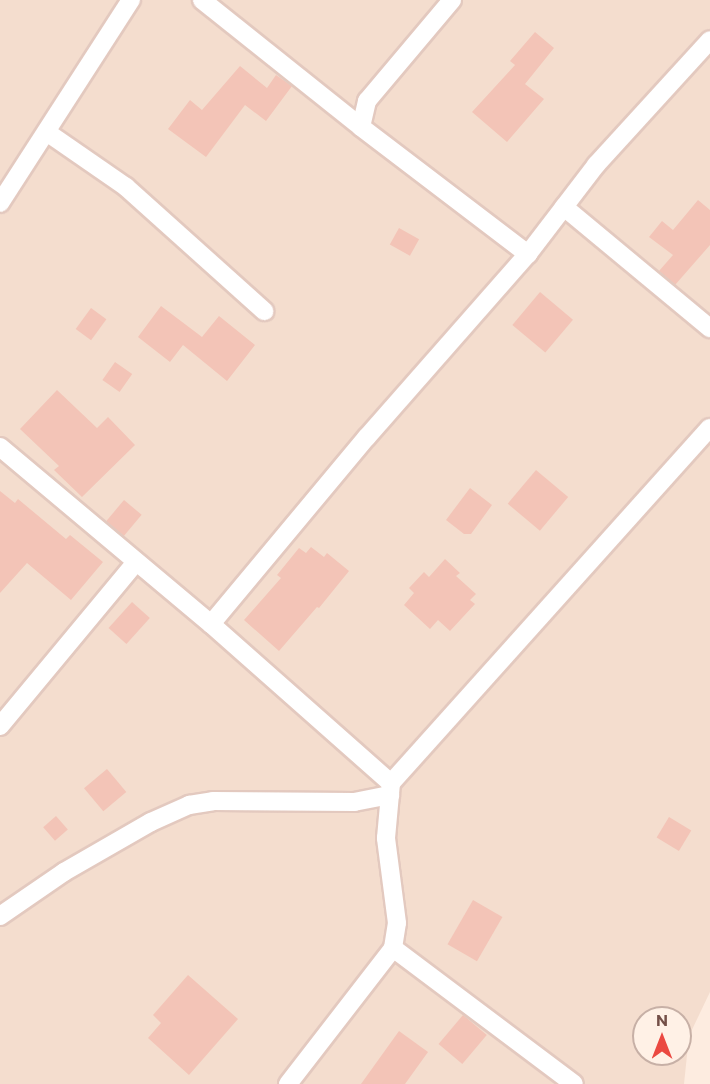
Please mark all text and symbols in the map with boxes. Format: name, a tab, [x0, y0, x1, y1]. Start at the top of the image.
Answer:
north arrow	[632, 1006, 692, 1066]
text: N	[656, 1010, 668, 1029]

